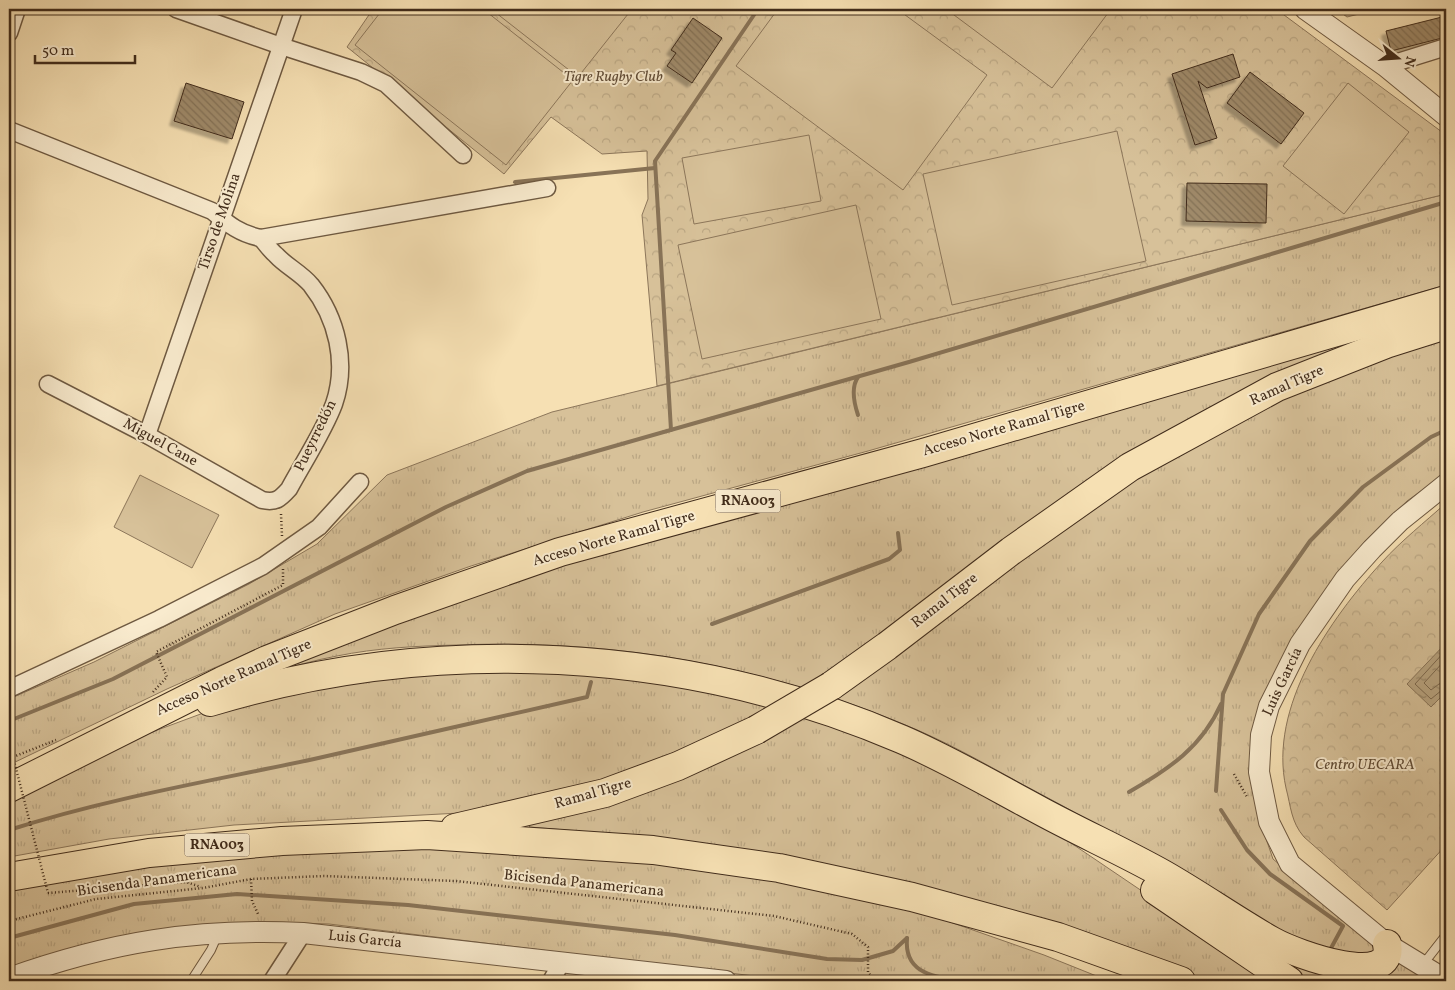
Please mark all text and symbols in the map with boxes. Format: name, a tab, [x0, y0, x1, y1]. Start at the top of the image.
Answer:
scale bar	[35, 32, 135, 64]
north arrow	[1372, 32, 1422, 82]
text: 50 m	[42, 41, 74, 62]
text: N	[1398, 54, 1420, 69]
park label: Tigre Rugby Club	[563, 67, 663, 88]
street label: Tirso de Molina	[194, 170, 246, 274]
street label: Ramal Tigre	[1247, 360, 1327, 412]
street label: Acceso Norte Ramal Tigre	[920, 396, 1088, 462]
street label: Pueyrredón	[290, 397, 342, 475]
street label: Miguel Cane	[119, 414, 201, 472]
road number: RNA003	[716, 490, 780, 512]
street label: Acceso Norte Ramal Tigre	[530, 506, 698, 572]
street label: Ramal Tigre	[907, 568, 983, 634]
street label: Acceso Norte Ramal Tigre	[153, 634, 315, 722]
street label: Luis García	[1258, 644, 1308, 720]
park label: Centro UECARA	[1315, 755, 1415, 776]
street label: Ramal Tigre	[552, 773, 634, 815]
road number: RNA003	[184, 834, 250, 856]
street label: Bicisenda Panamericana	[76, 859, 238, 903]
street label: Bicisenda Panamericana	[503, 865, 665, 903]
street label: Luis García	[327, 926, 403, 954]

